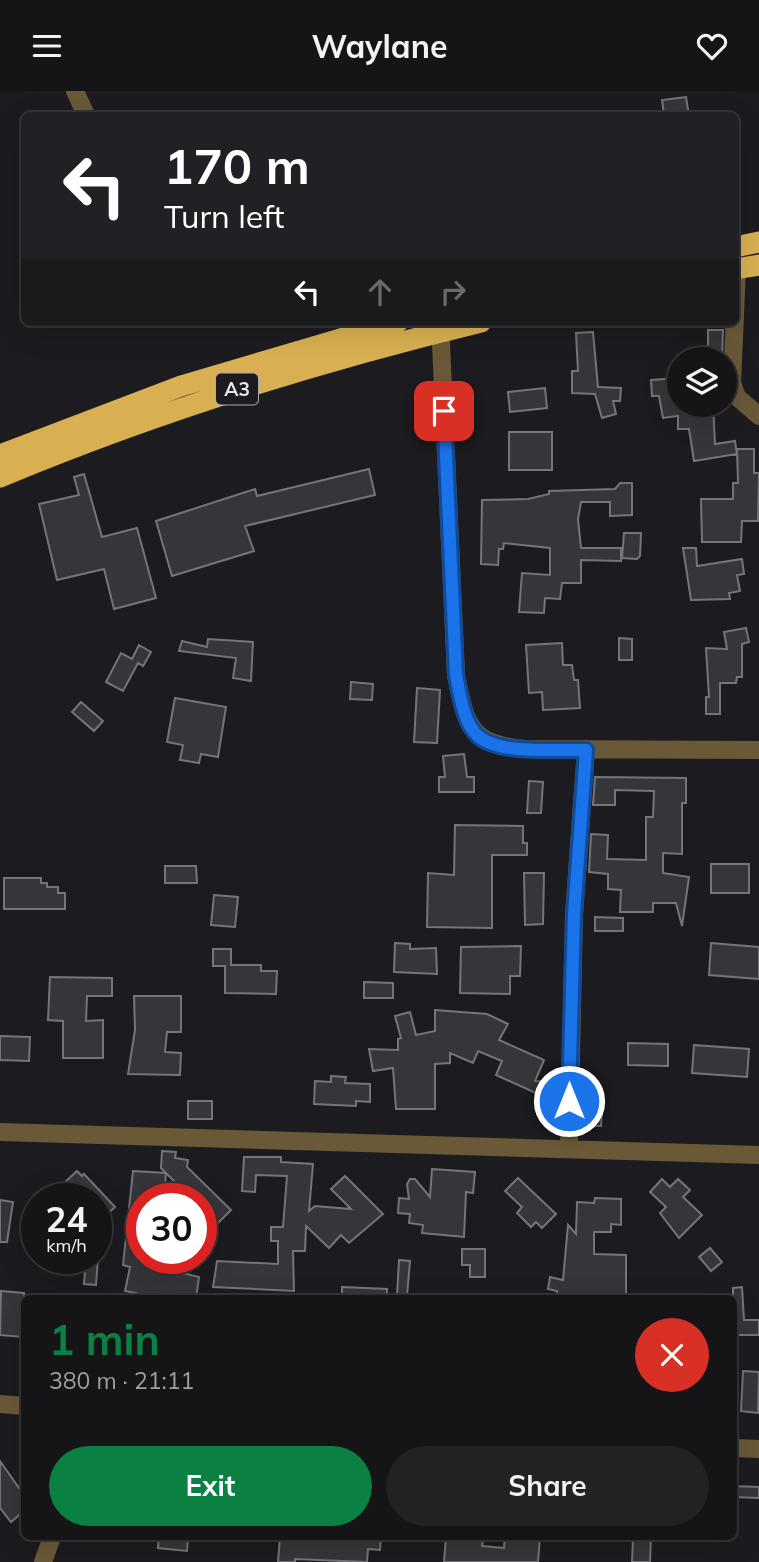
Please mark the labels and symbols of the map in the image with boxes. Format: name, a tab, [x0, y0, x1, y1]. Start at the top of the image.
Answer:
road number: A3	[216, 373, 258, 405]
pin	[414, 381, 474, 441]
position arrow	[532, 1064, 606, 1138]
speed limit sign: 30	[126, 1183, 217, 1274]

